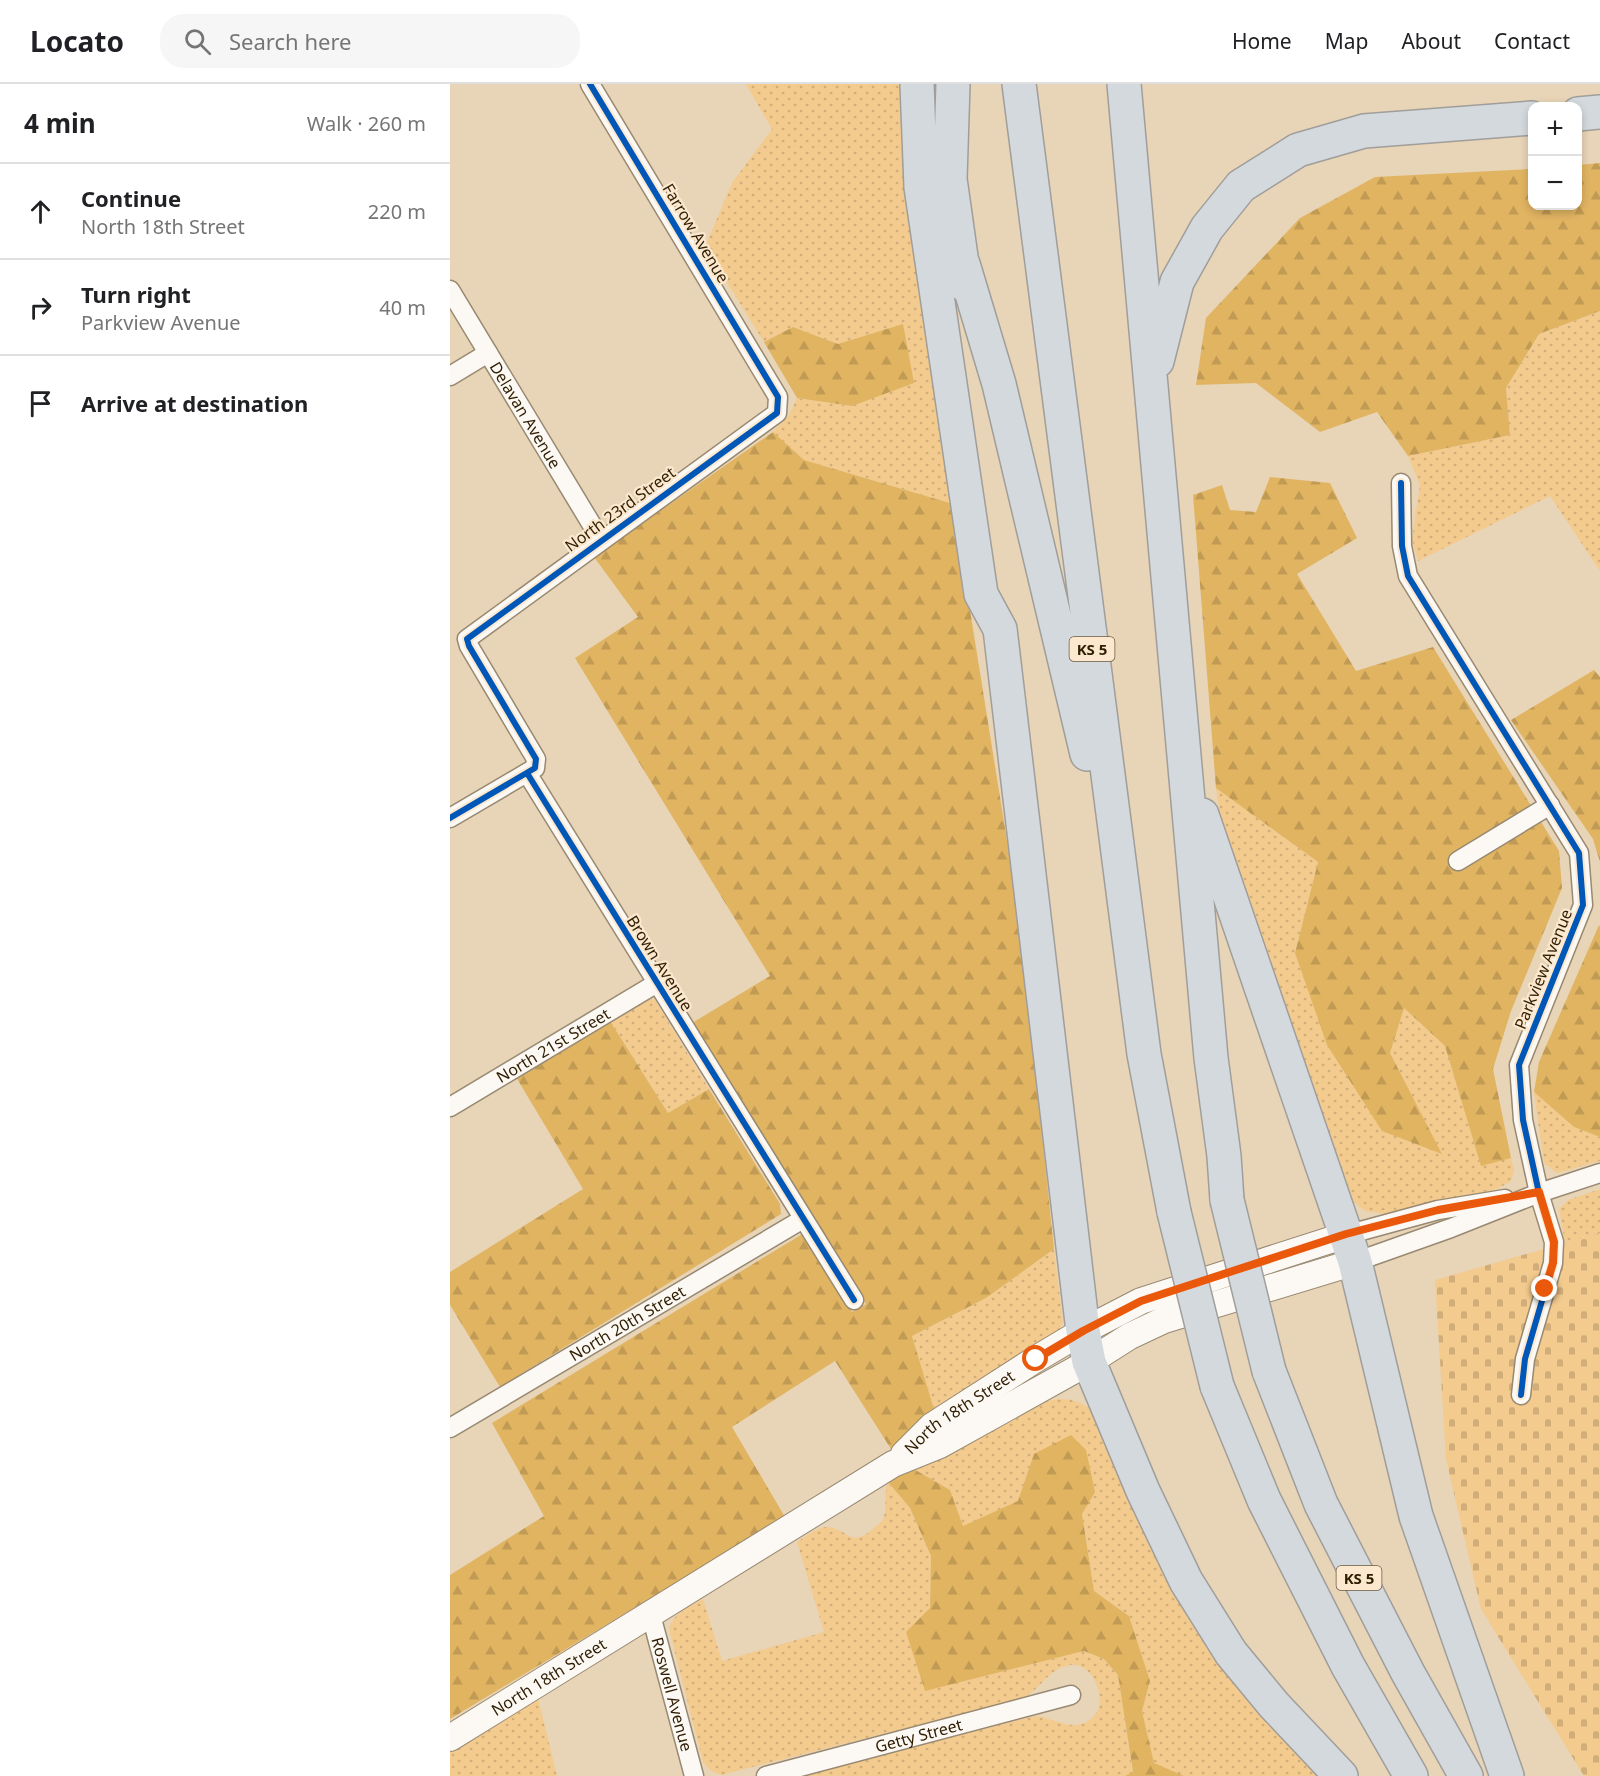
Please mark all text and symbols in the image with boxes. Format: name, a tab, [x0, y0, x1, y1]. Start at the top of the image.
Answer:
search box	[160, 14, 580, 68]
text: Locato	[30, 22, 124, 60]
icon: search	[181, 25, 214, 58]
text: Search here	[229, 26, 351, 56]
text: Home	[1232, 27, 1292, 55]
text: Map	[1325, 27, 1368, 55]
text: About	[1401, 27, 1461, 55]
text: Contact	[1494, 27, 1570, 55]
map controls	[1528, 102, 1582, 210]
button: +	[1528, 102, 1582, 156]
text: 4 min	[24, 105, 96, 141]
text: Walk · 260 m	[307, 110, 426, 137]
button: −	[1528, 156, 1582, 210]
street label: Farrow Avenue	[658, 179, 734, 287]
text: Continue	[81, 183, 181, 213]
icon: ahead	[24, 195, 57, 228]
text: 220 m	[368, 198, 426, 225]
text: North 18th Street	[81, 213, 245, 240]
text: Turn right	[81, 279, 191, 309]
icon: right	[24, 291, 57, 324]
text: 40 m	[379, 294, 426, 321]
text: Parkview Avenue	[81, 309, 241, 336]
street label: Delavan Avenue	[485, 357, 566, 473]
icon: arrive	[24, 387, 57, 420]
text: Arrive at destination	[81, 388, 308, 418]
street label: North 23rd Street	[560, 461, 680, 557]
road number: KS 5	[1070, 637, 1114, 661]
street label: Parkview Avenue	[1509, 906, 1577, 1032]
street label: Brown Avenue	[622, 911, 698, 1015]
street label: North 21st Street	[492, 1003, 614, 1088]
route end	[1531, 1275, 1557, 1301]
street label: North 20th Street	[565, 1280, 689, 1366]
route start	[1022, 1345, 1048, 1371]
street label: North 18th Street	[899, 1365, 1019, 1459]
road number: KS 5	[1336, 1566, 1382, 1590]
street label: North 18th Street	[487, 1633, 610, 1721]
street label: Roswell Avenue	[646, 1635, 698, 1754]
street label: Getty Street	[873, 1713, 965, 1758]

